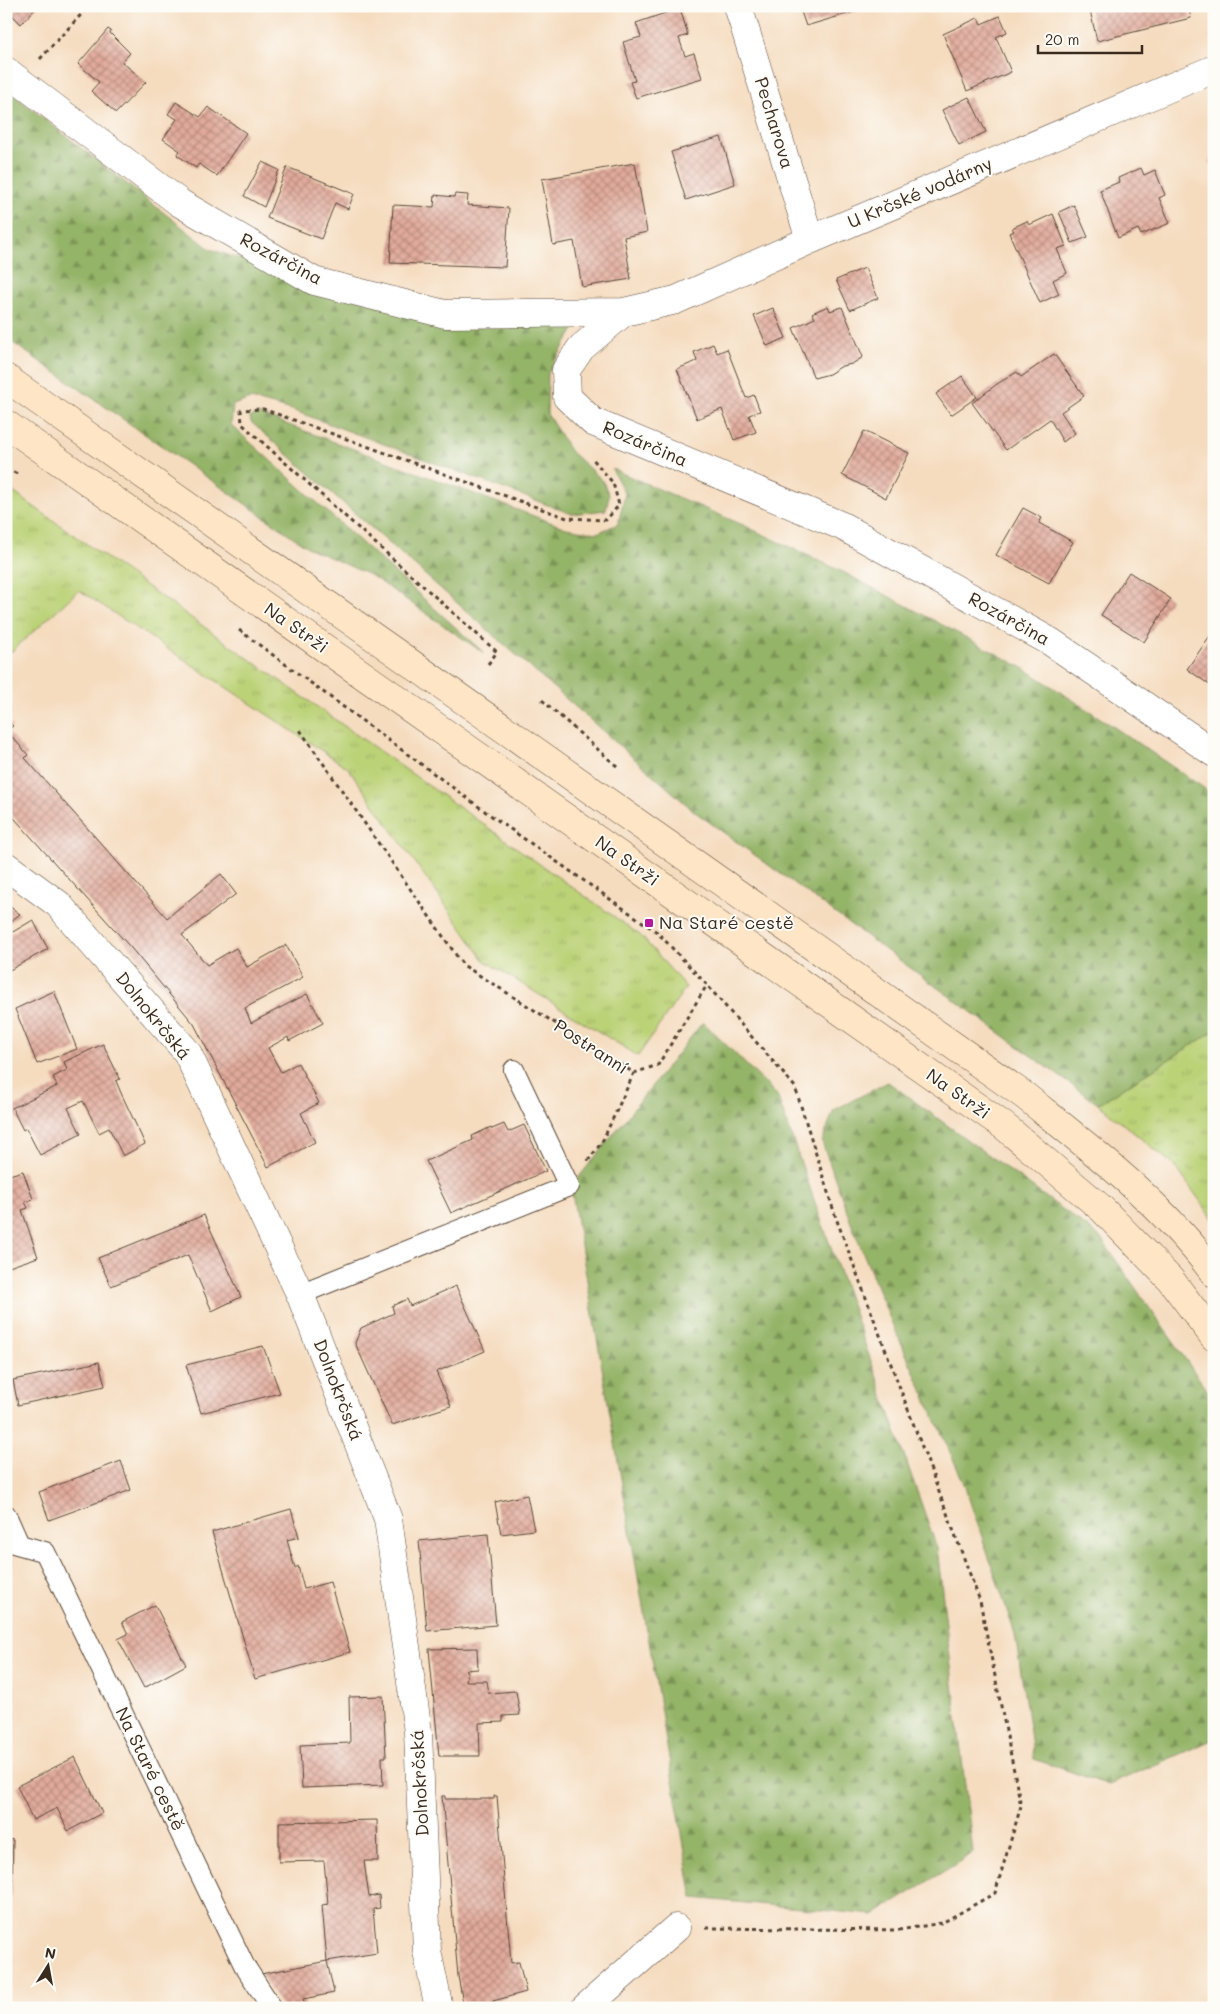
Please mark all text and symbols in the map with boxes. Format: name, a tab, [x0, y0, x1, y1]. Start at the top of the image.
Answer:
scale bar	[1038, 22, 1141, 54]
text: 20 m	[1045, 29, 1079, 49]
street label: Pecharova	[750, 74, 800, 171]
street label: U Krčské vodárny	[844, 151, 996, 233]
street label: Rozárčina	[236, 226, 327, 290]
street label: Rozárčina	[599, 414, 691, 472]
street label: Rozárčina	[964, 586, 1055, 650]
street label: Na Strži	[260, 596, 333, 658]
street label: Na Strži	[591, 829, 664, 891]
place label: Na Staré cestě	[659, 910, 794, 934]
marker: Na Staré cestě	[643, 917, 655, 929]
street label: Dolnokrčská	[111, 966, 197, 1064]
street label: Postranní	[550, 1013, 633, 1079]
street label: Na Strži	[922, 1062, 995, 1124]
street label: Dolnokrčská	[309, 1335, 369, 1444]
street label: Na Staré cestě	[111, 1703, 191, 1834]
street label: Dolnokrčská	[404, 1729, 434, 1837]
north arrow	[22, 1942, 72, 1992]
text: N	[44, 1942, 58, 1963]

